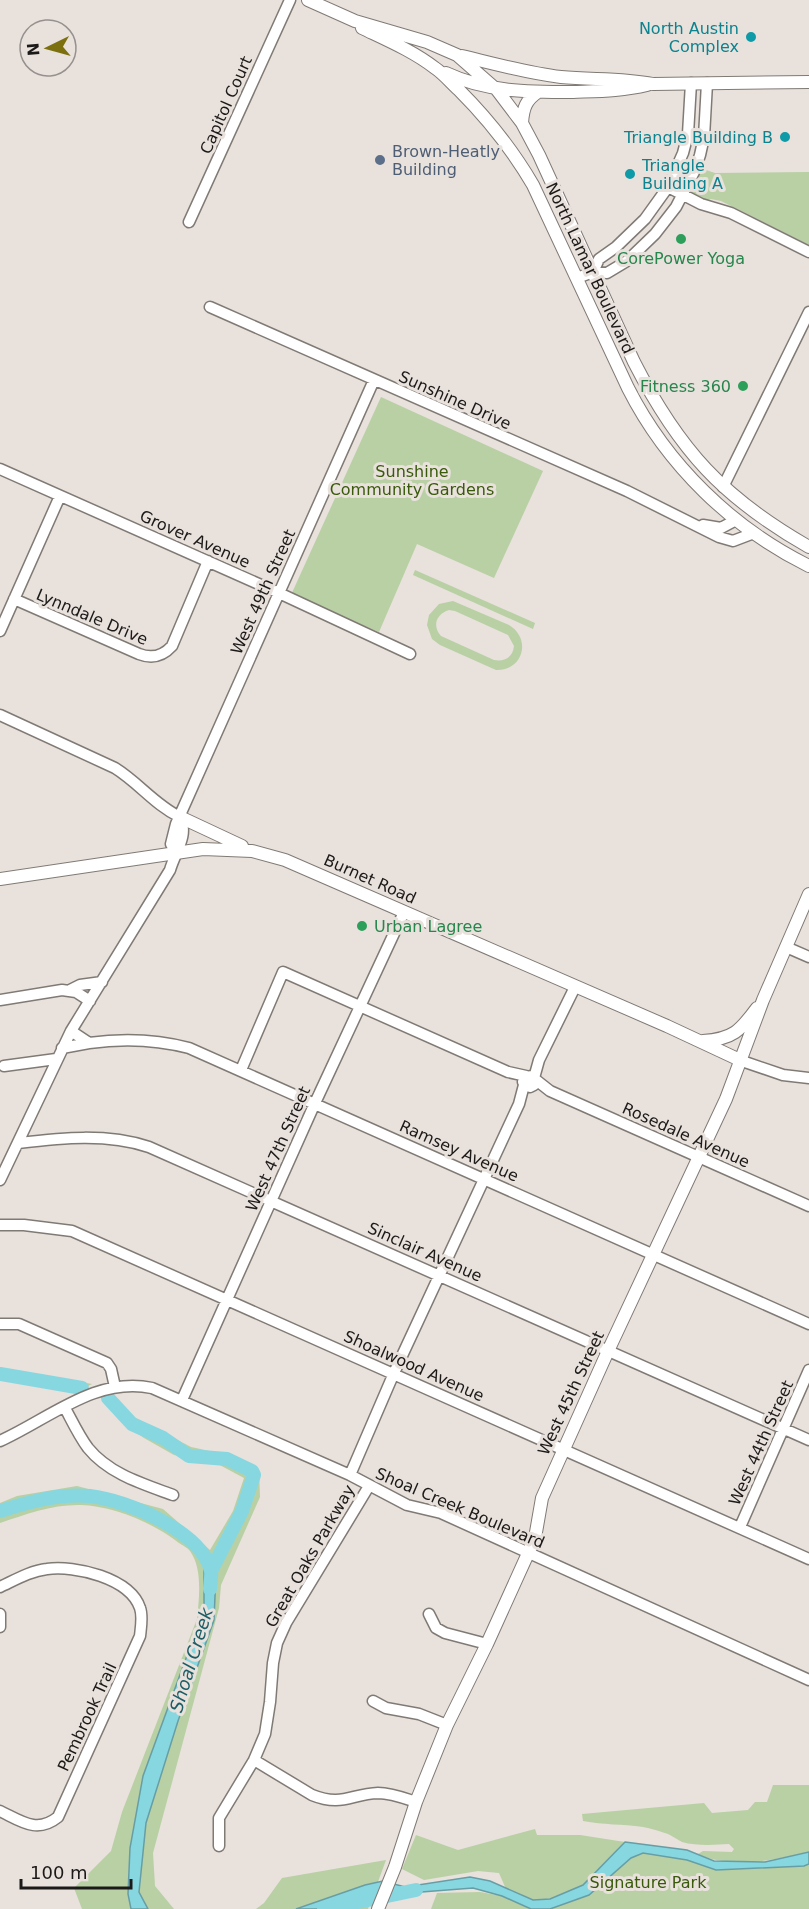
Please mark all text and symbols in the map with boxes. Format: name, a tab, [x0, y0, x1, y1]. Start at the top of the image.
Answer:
north arrow	[18, 18, 78, 78]
place label: North Austin Complex	[639, 19, 739, 56]
marker: North Austin Complex	[744, 30, 758, 44]
text: N	[24, 42, 44, 57]
street label: Capitol Court	[196, 53, 256, 157]
place label: Triangle Building B	[623, 128, 773, 147]
marker: Triangle Building B	[778, 130, 792, 144]
place label: Brown-Heatly Building	[392, 142, 500, 179]
marker: Brown-Heatly Building	[373, 153, 387, 167]
place label: Triangle Building A	[641, 156, 723, 193]
marker: Triangle Building A	[623, 167, 637, 181]
street label: North Lamar Boulevard	[542, 179, 638, 357]
marker: CorePower Yoga	[674, 232, 688, 246]
place label: CorePower Yoga	[617, 249, 745, 268]
street label: Sunshine Drive	[396, 367, 514, 433]
place label: Fitness 360	[640, 377, 731, 396]
marker: Fitness 360	[736, 379, 750, 393]
park label: Sunshine Community Gardens	[330, 462, 494, 499]
street label: Grover Avenue	[137, 506, 253, 572]
street label: West 49th Street	[227, 527, 299, 657]
street label: Lynndale Drive	[33, 585, 151, 649]
street label: Burnet Road	[321, 850, 419, 908]
place label: Urban Lagree	[374, 917, 482, 936]
marker: Urban Lagree	[355, 919, 369, 933]
street label: West 47th Street	[242, 1084, 314, 1214]
street label: Rosedale Avenue	[619, 1098, 753, 1172]
street label: Ramsey Avenue	[397, 1116, 521, 1186]
street label: Sinclair Avenue	[365, 1218, 485, 1286]
street label: Shoalwood Avenue	[341, 1326, 487, 1406]
street label: West 45th Street	[534, 1328, 608, 1458]
street label: West 44th Street	[725, 1378, 797, 1508]
street label: Shoal Creek Boulevard	[373, 1464, 547, 1552]
street label: Great Oaks Parkway	[261, 1481, 359, 1631]
water label: Shoal Creek	[165, 1604, 217, 1715]
street label: Pembrook Trail	[54, 1660, 120, 1774]
scale bar	[21, 1852, 130, 1890]
text: 100 m	[30, 1862, 88, 1883]
park label: Signature Park	[590, 1873, 707, 1892]

